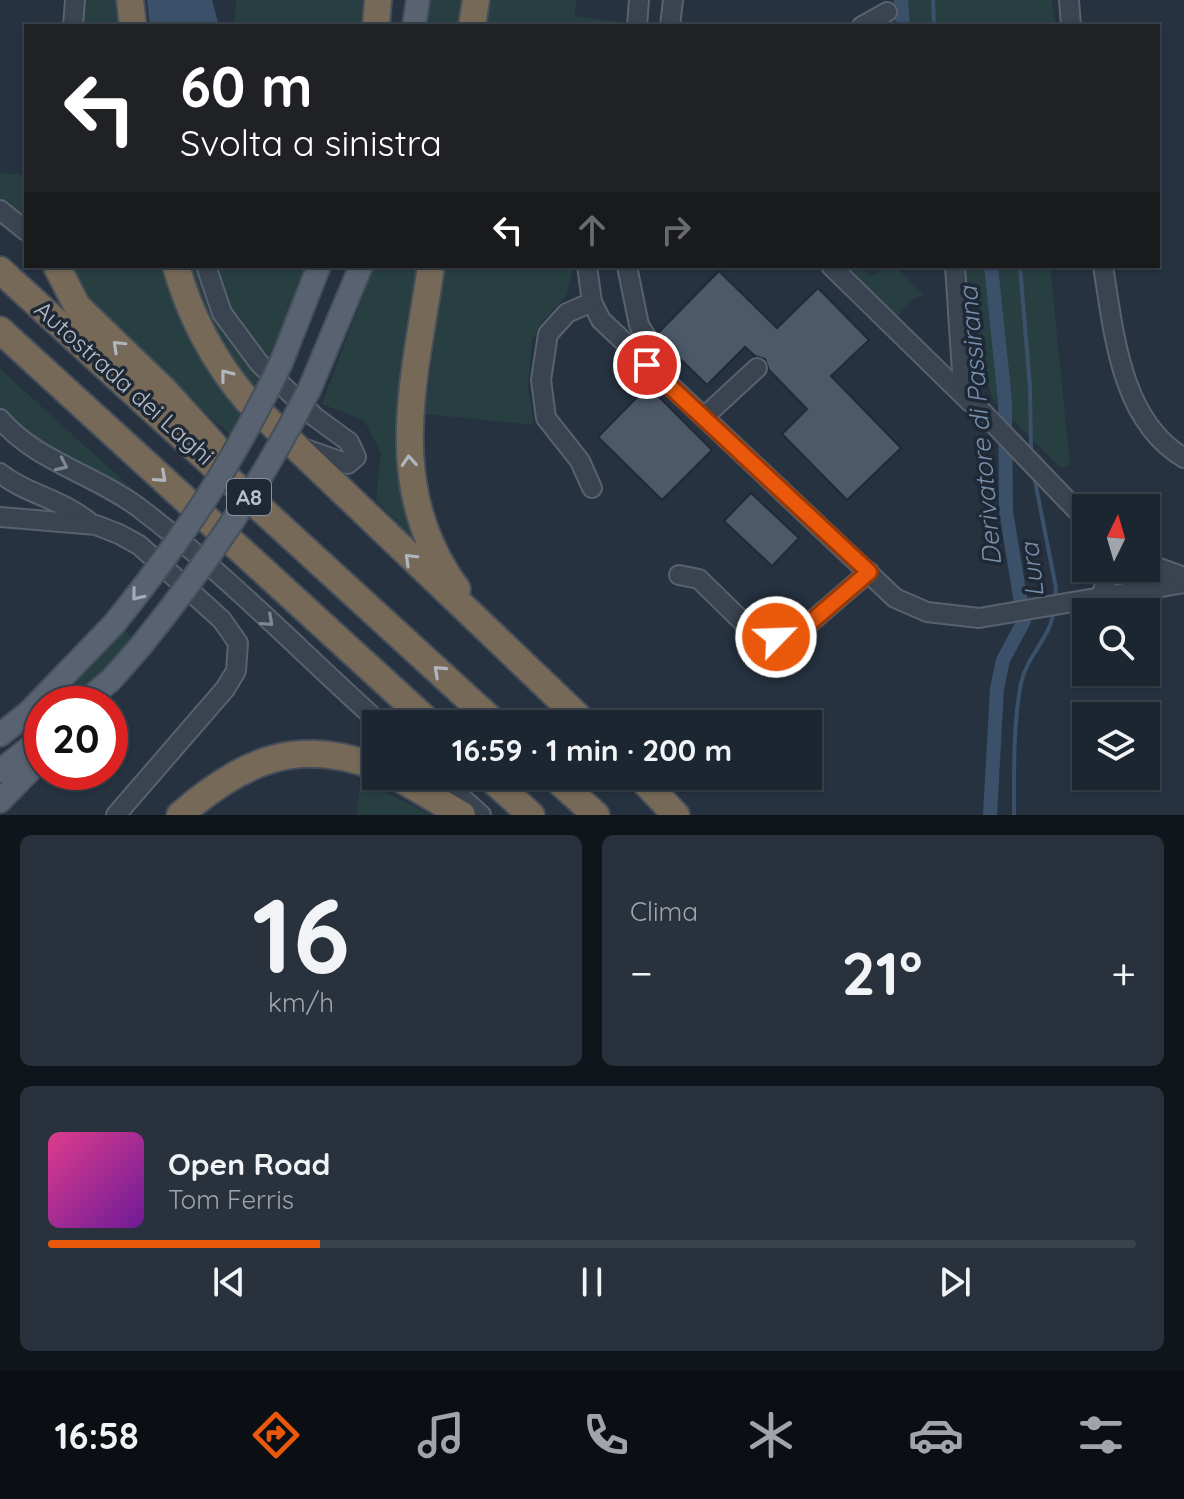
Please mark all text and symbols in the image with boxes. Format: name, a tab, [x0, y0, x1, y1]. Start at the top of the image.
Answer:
text: 60 m	[180, 51, 313, 121]
icon: left	[48, 56, 152, 160]
text: Svolta a sinistra	[180, 120, 442, 165]
icon: left	[486, 208, 530, 252]
icon: ahead	[570, 208, 614, 252]
icon: right	[654, 208, 698, 252]
water label: Derivatore di Passirana	[951, 284, 1008, 567]
street label: Autostrada dei Laghi	[29, 294, 220, 471]
pin	[613, 331, 681, 399]
one-way arrow	[113, 341, 127, 356]
icon: arrive	[625, 343, 669, 387]
one-way arrow	[222, 369, 236, 384]
one-way arrow	[401, 454, 418, 467]
one-way arrow	[54, 455, 68, 471]
one-way arrow	[152, 467, 166, 482]
road number: A8	[227, 479, 271, 515]
north arrow	[1072, 494, 1160, 582]
map controls	[1072, 494, 1160, 790]
water label: Lura	[1012, 540, 1051, 599]
one-way arrow	[404, 554, 419, 568]
one-way arrow	[132, 586, 147, 600]
position arrow	[734, 595, 818, 679]
button: search	[1072, 598, 1160, 686]
one-way arrow	[258, 611, 273, 626]
one-way arrow	[433, 667, 448, 681]
speed limit sign: 20	[24, 686, 128, 790]
button: layers	[1072, 702, 1160, 790]
text: 16:59 · 1 min · 200 m	[452, 731, 732, 769]
text: 16	[252, 869, 350, 999]
text: Clima	[630, 895, 698, 928]
text: 21°	[842, 935, 923, 1010]
text: −	[630, 945, 653, 1000]
text: +	[1111, 945, 1136, 1000]
text: km/h	[268, 986, 334, 1019]
text: Open Road	[168, 1145, 330, 1183]
text: Tom Ferris	[168, 1183, 294, 1216]
icon: previous	[207, 1260, 251, 1304]
icon: pause	[570, 1260, 614, 1304]
icon: next	[933, 1260, 977, 1304]
icon: directions	[248, 1407, 304, 1463]
icon: music	[413, 1407, 469, 1463]
icon: phone	[578, 1407, 634, 1463]
icon: climate	[743, 1407, 799, 1463]
icon: car	[908, 1407, 964, 1463]
icon: filters	[1073, 1407, 1129, 1463]
text: 16:58	[55, 1413, 139, 1458]

